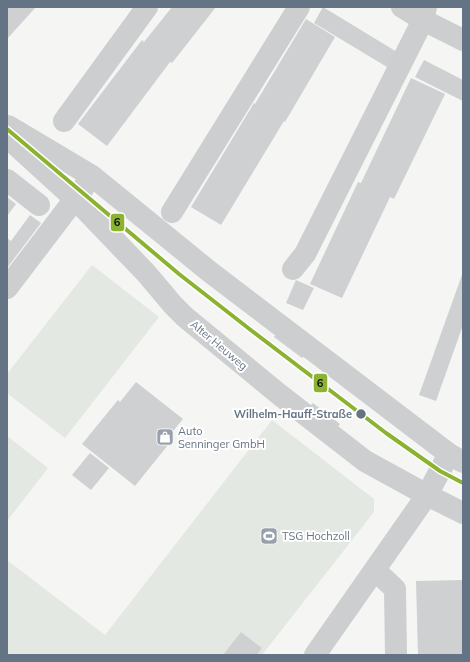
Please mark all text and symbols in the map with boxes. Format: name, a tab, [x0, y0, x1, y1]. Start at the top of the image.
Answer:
line badge: 6	[110, 213, 125, 232]
text: 6	[114, 215, 121, 229]
street label: Alter Heuweg	[188, 317, 250, 373]
line badge: 6	[313, 373, 328, 393]
text: 6	[317, 376, 324, 390]
place label: Wilhelm-Hauff-Straße	[234, 407, 352, 421]
marker: Wilhelm-Hauff-Straße	[354, 407, 368, 421]
place label: Auto Senninger GmbH	[178, 424, 265, 451]
shop icon: Auto Senninger GmbH	[155, 427, 175, 447]
sports icon: TSG Hochzoll	[259, 526, 279, 546]
place label: TSG Hochzoll	[282, 529, 350, 543]

